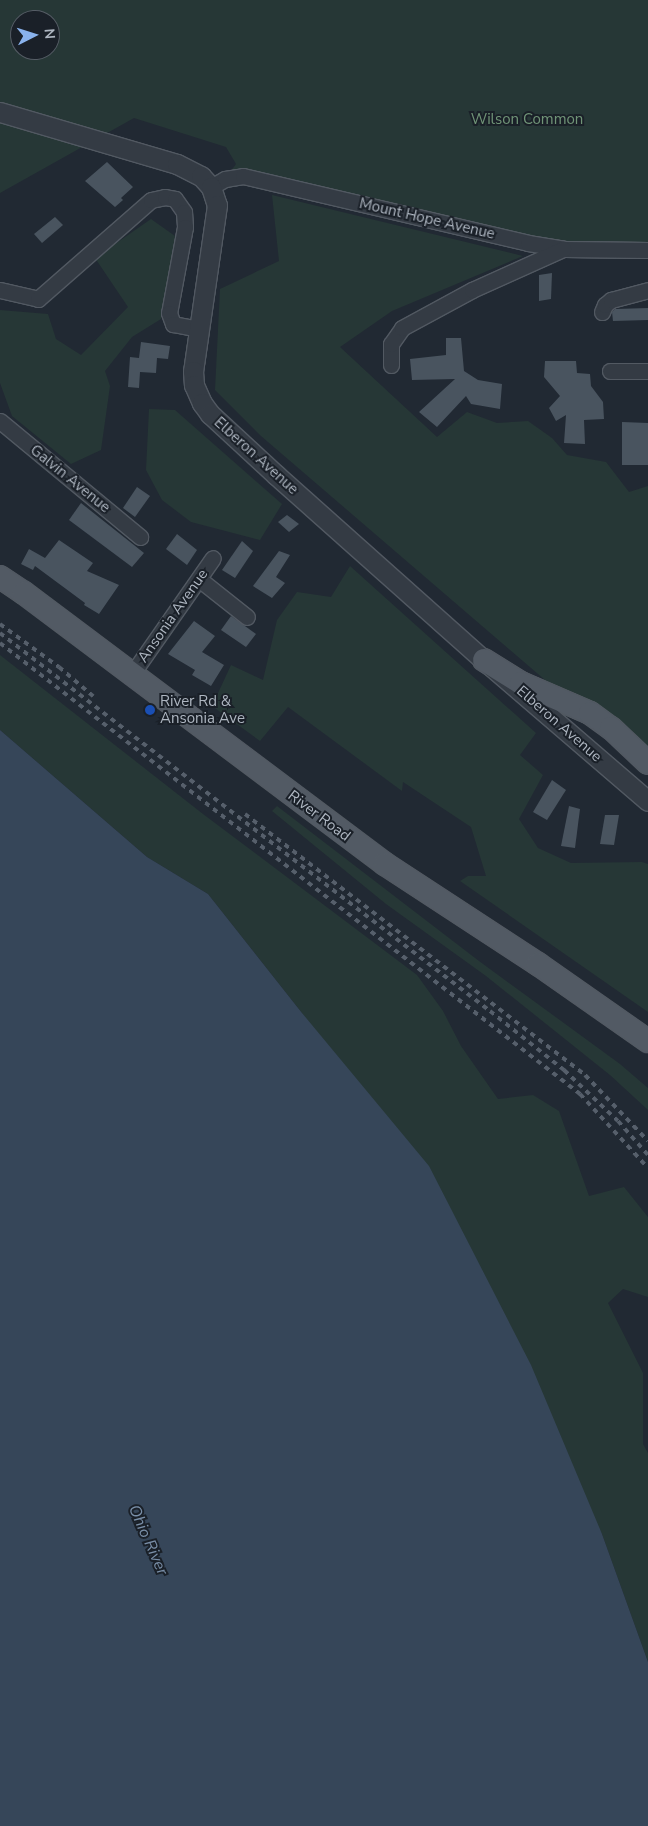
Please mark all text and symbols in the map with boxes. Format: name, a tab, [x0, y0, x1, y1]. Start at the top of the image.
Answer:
north arrow	[10, 10, 60, 60]
text: N	[40, 28, 59, 40]
park label: Wilson Common	[471, 111, 583, 129]
street label: Mount Hope Avenue	[357, 195, 497, 243]
street label: Elberon Avenue	[210, 414, 302, 498]
street label: Galvin Avenue	[26, 441, 114, 517]
street label: Ansonia Avenue	[134, 566, 212, 666]
street label: Elberon Avenue	[513, 682, 605, 766]
place label: River Rd & Ansonia Ave	[160, 692, 245, 727]
marker: River Rd & Ansonia Ave	[144, 704, 156, 716]
street label: River Road	[284, 787, 354, 845]
water label: Ohio River	[124, 1502, 172, 1578]

